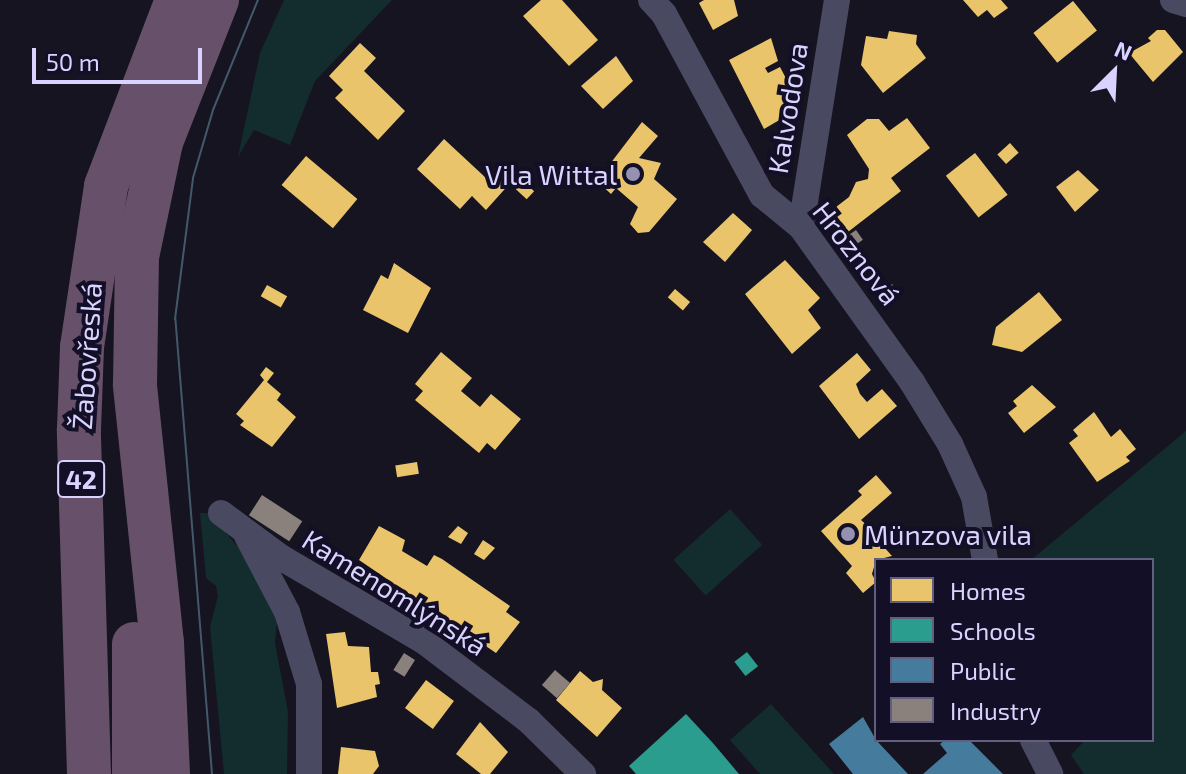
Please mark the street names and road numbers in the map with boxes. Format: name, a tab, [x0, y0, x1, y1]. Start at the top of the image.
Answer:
street label: Kalvodova	[760, 40, 814, 176]
street label: Hroznová	[806, 195, 908, 311]
street label: Žabovřeská	[64, 281, 108, 431]
road number: 42	[57, 457, 105, 501]
street label: Kamenomlýnská	[297, 522, 493, 662]

